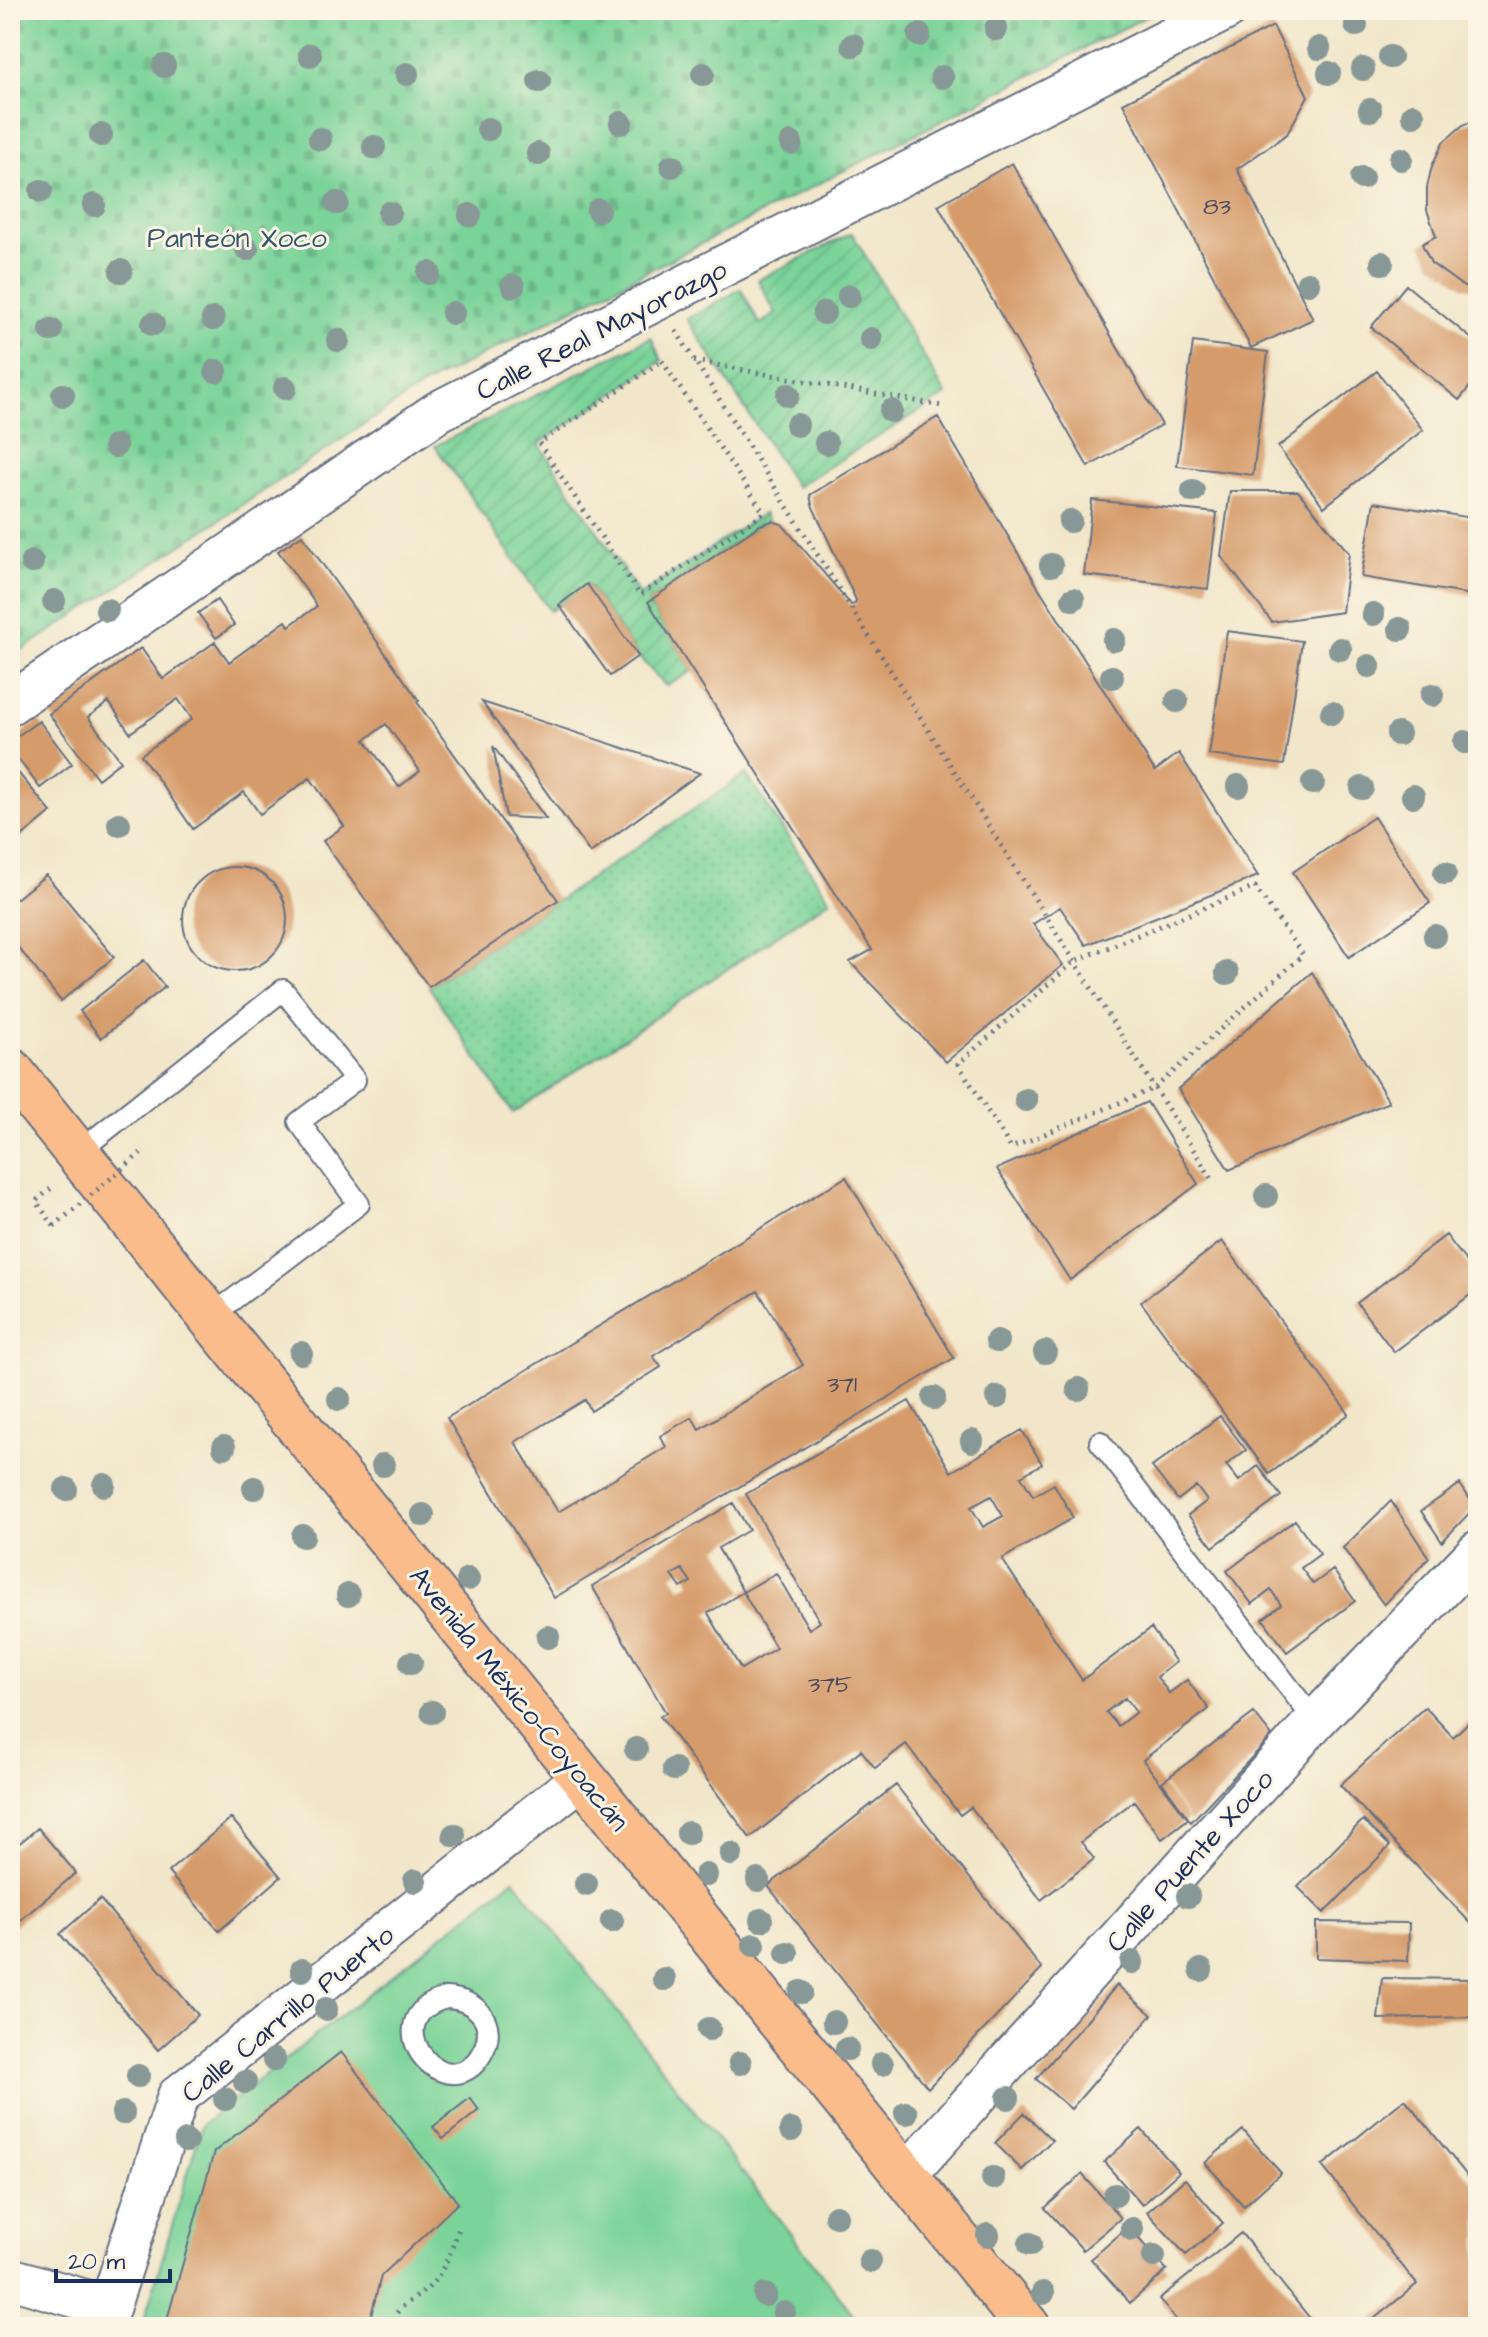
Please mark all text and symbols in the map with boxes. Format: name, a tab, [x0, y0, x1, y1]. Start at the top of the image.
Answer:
house number: 83	[1203, 190, 1231, 224]
park label: Panteón Xoco	[147, 219, 327, 258]
street label: Calle Real Mayorazgo	[470, 250, 735, 412]
house number: 371	[827, 1368, 857, 1402]
street label: Avenida México-Coyoacán	[398, 1558, 638, 1841]
house number: 375	[808, 1668, 852, 1702]
street label: Calle Puente Xoco	[1097, 1761, 1283, 1961]
street label: Calle Carrillo Puerto	[173, 1916, 403, 2112]
scale bar	[56, 2233, 170, 2283]
text: 20 m	[68, 2245, 125, 2279]

